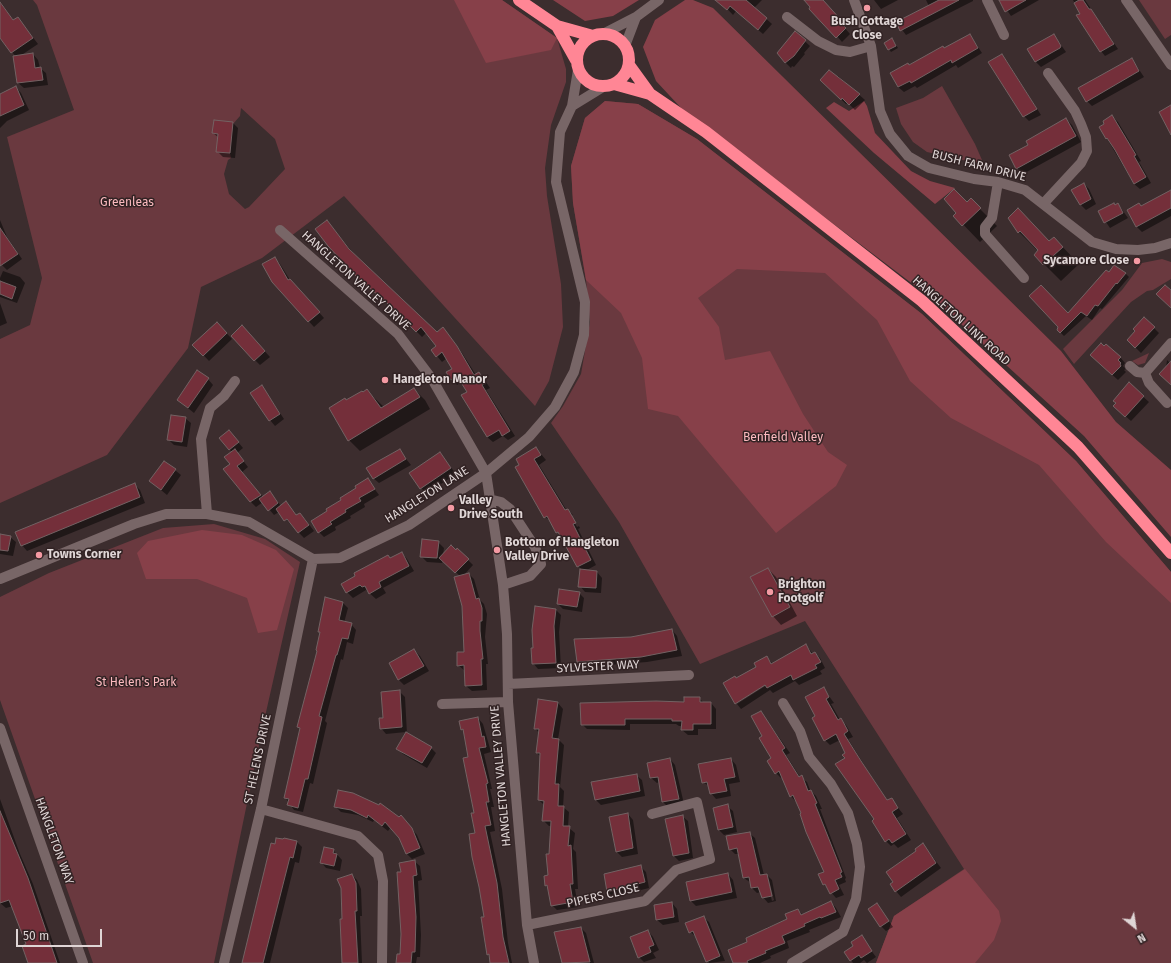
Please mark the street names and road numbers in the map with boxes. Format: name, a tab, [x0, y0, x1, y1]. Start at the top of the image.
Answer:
street label: BUSH FARM DRIVE	[930, 147, 1028, 185]
street label: HANGLETON VALLEY DRIVE	[299, 228, 413, 334]
street label: HANGLETON LINK ROAD	[909, 273, 1013, 369]
street label: HANGLETON LANE	[382, 463, 472, 527]
street label: SYLVESTER WAY	[556, 658, 640, 676]
street label: HANGLETON VALLEY DRIVE	[488, 705, 514, 847]
street label: ST HELENS DRIVE	[241, 712, 275, 806]
street label: HANGLETON WAY	[32, 796, 76, 886]
street label: PIPERS CLOSE	[565, 881, 641, 911]

